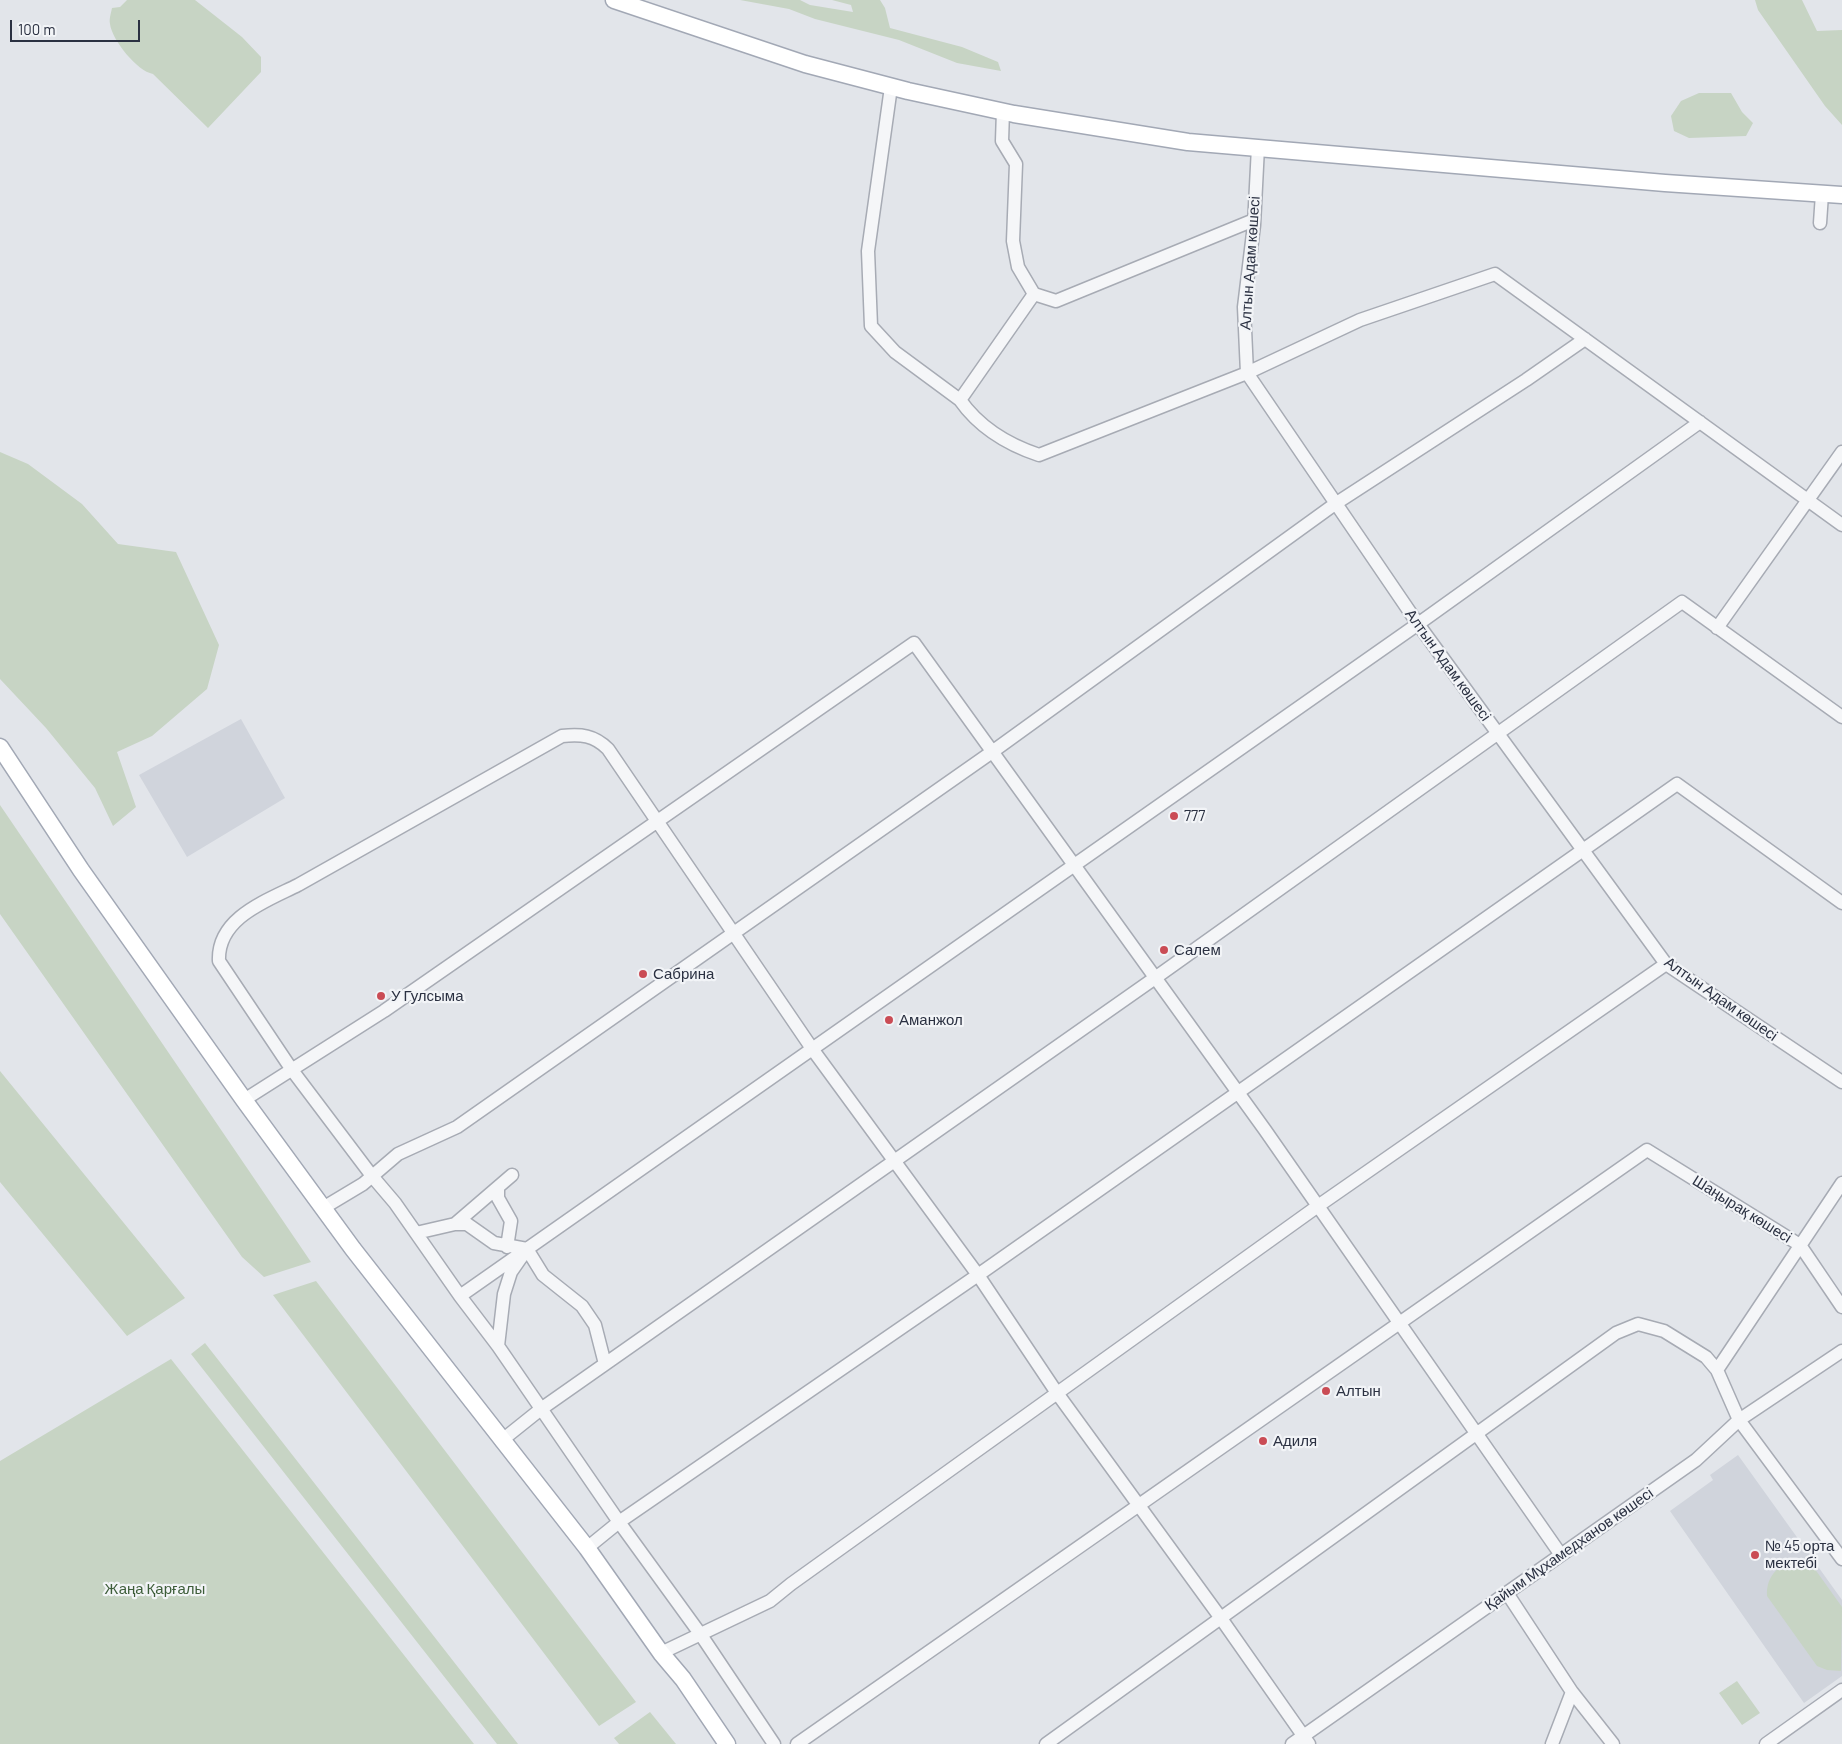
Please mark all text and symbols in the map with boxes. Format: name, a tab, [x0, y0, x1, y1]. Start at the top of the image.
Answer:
scale bar	[12, 10, 142, 42]
text: 100 m	[18, 20, 56, 38]
street label: Алтын Адам көшесі	[1236, 195, 1264, 331]
street label: Алтын Адам көшесі	[1401, 605, 1495, 725]
place label: 777	[1184, 807, 1205, 825]
marker: 777	[1168, 810, 1180, 822]
place label: Салем	[1174, 941, 1221, 959]
marker: Салем	[1158, 944, 1170, 956]
street label: Алтын Адам көшесі	[1661, 953, 1781, 1045]
place label: Сабрина	[653, 965, 714, 983]
marker: Сабрина	[637, 968, 649, 980]
place label: У Гулсыма	[391, 987, 464, 1005]
marker: У Гулсыма	[375, 990, 387, 1002]
place label: Аманжол	[899, 1011, 963, 1029]
marker: Аманжол	[883, 1014, 895, 1026]
street label: Шаңырақ көшесі	[1689, 1171, 1795, 1247]
place label: Алтын	[1336, 1382, 1381, 1400]
marker: Алтын	[1320, 1385, 1332, 1397]
place label: Адиля	[1273, 1432, 1317, 1450]
marker: Адиля	[1257, 1435, 1269, 1447]
street label: Қайым Мұхамедханов көшесі	[1481, 1484, 1657, 1614]
place label: № 45 орта мектебі	[1765, 1537, 1834, 1572]
marker: № 45 орта мектебі	[1749, 1549, 1761, 1561]
park label: Жаңа Қарғалы	[105, 1580, 205, 1598]

